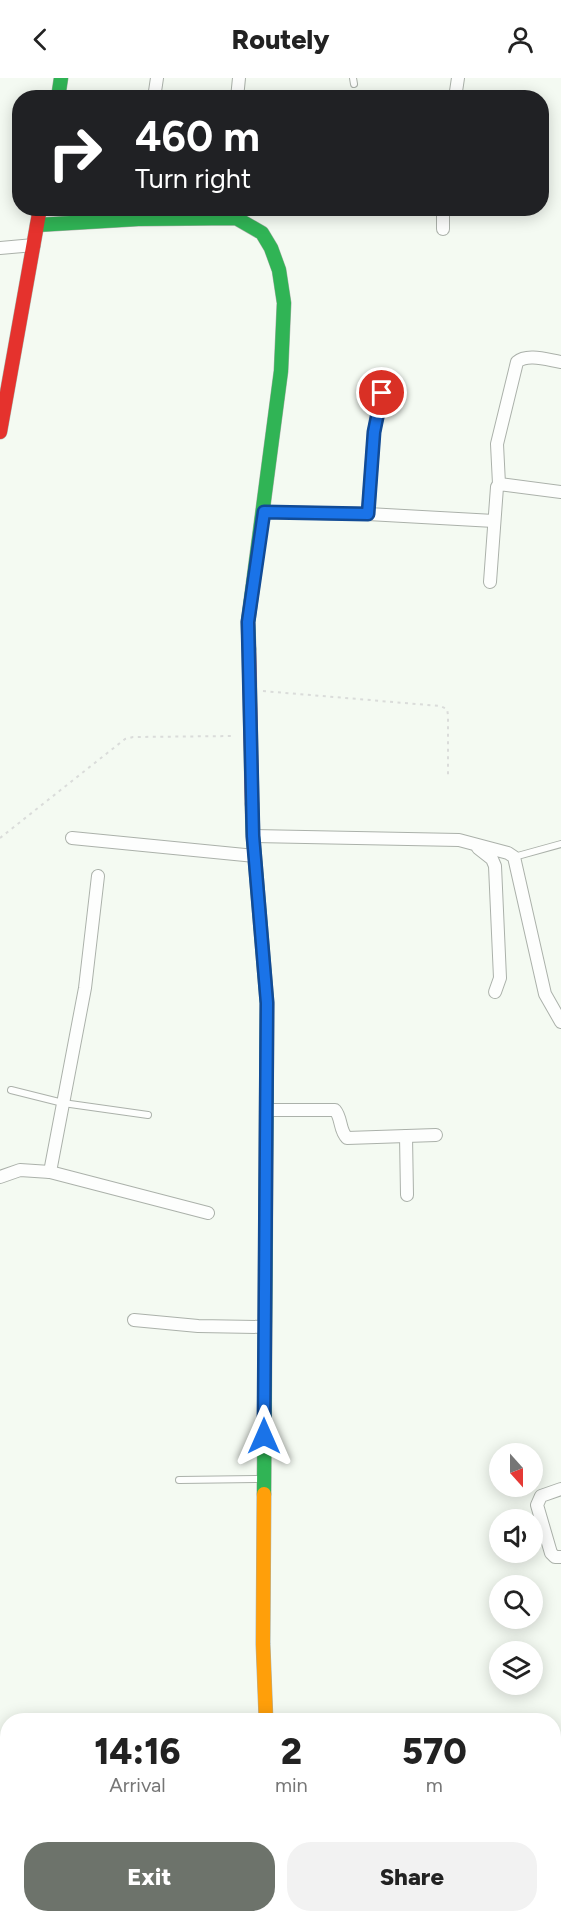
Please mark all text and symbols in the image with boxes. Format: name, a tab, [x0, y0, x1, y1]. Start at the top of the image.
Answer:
icon: back	[24, 23, 57, 56]
text: Routely	[232, 23, 329, 56]
icon: person	[504, 23, 537, 56]
text: 460 m	[135, 111, 260, 162]
icon: right	[36, 114, 114, 192]
text: Turn right	[135, 162, 251, 195]
pin	[356, 367, 407, 418]
icon: arrive	[365, 376, 398, 409]
position arrow	[232, 1404, 296, 1468]
north arrow	[489, 1443, 543, 1497]
map controls	[489, 1443, 543, 1695]
button: sound	[489, 1509, 543, 1563]
button: search	[489, 1575, 543, 1629]
button: layers	[489, 1641, 543, 1695]
text: 14:16	[94, 1730, 181, 1773]
text: 2	[281, 1730, 302, 1773]
text: 570	[402, 1730, 467, 1773]
text: Arrival	[109, 1773, 166, 1797]
text: min	[275, 1773, 308, 1797]
text: m	[426, 1773, 443, 1797]
button: Exit	[24, 1842, 275, 1911]
button: Share	[287, 1842, 537, 1911]

